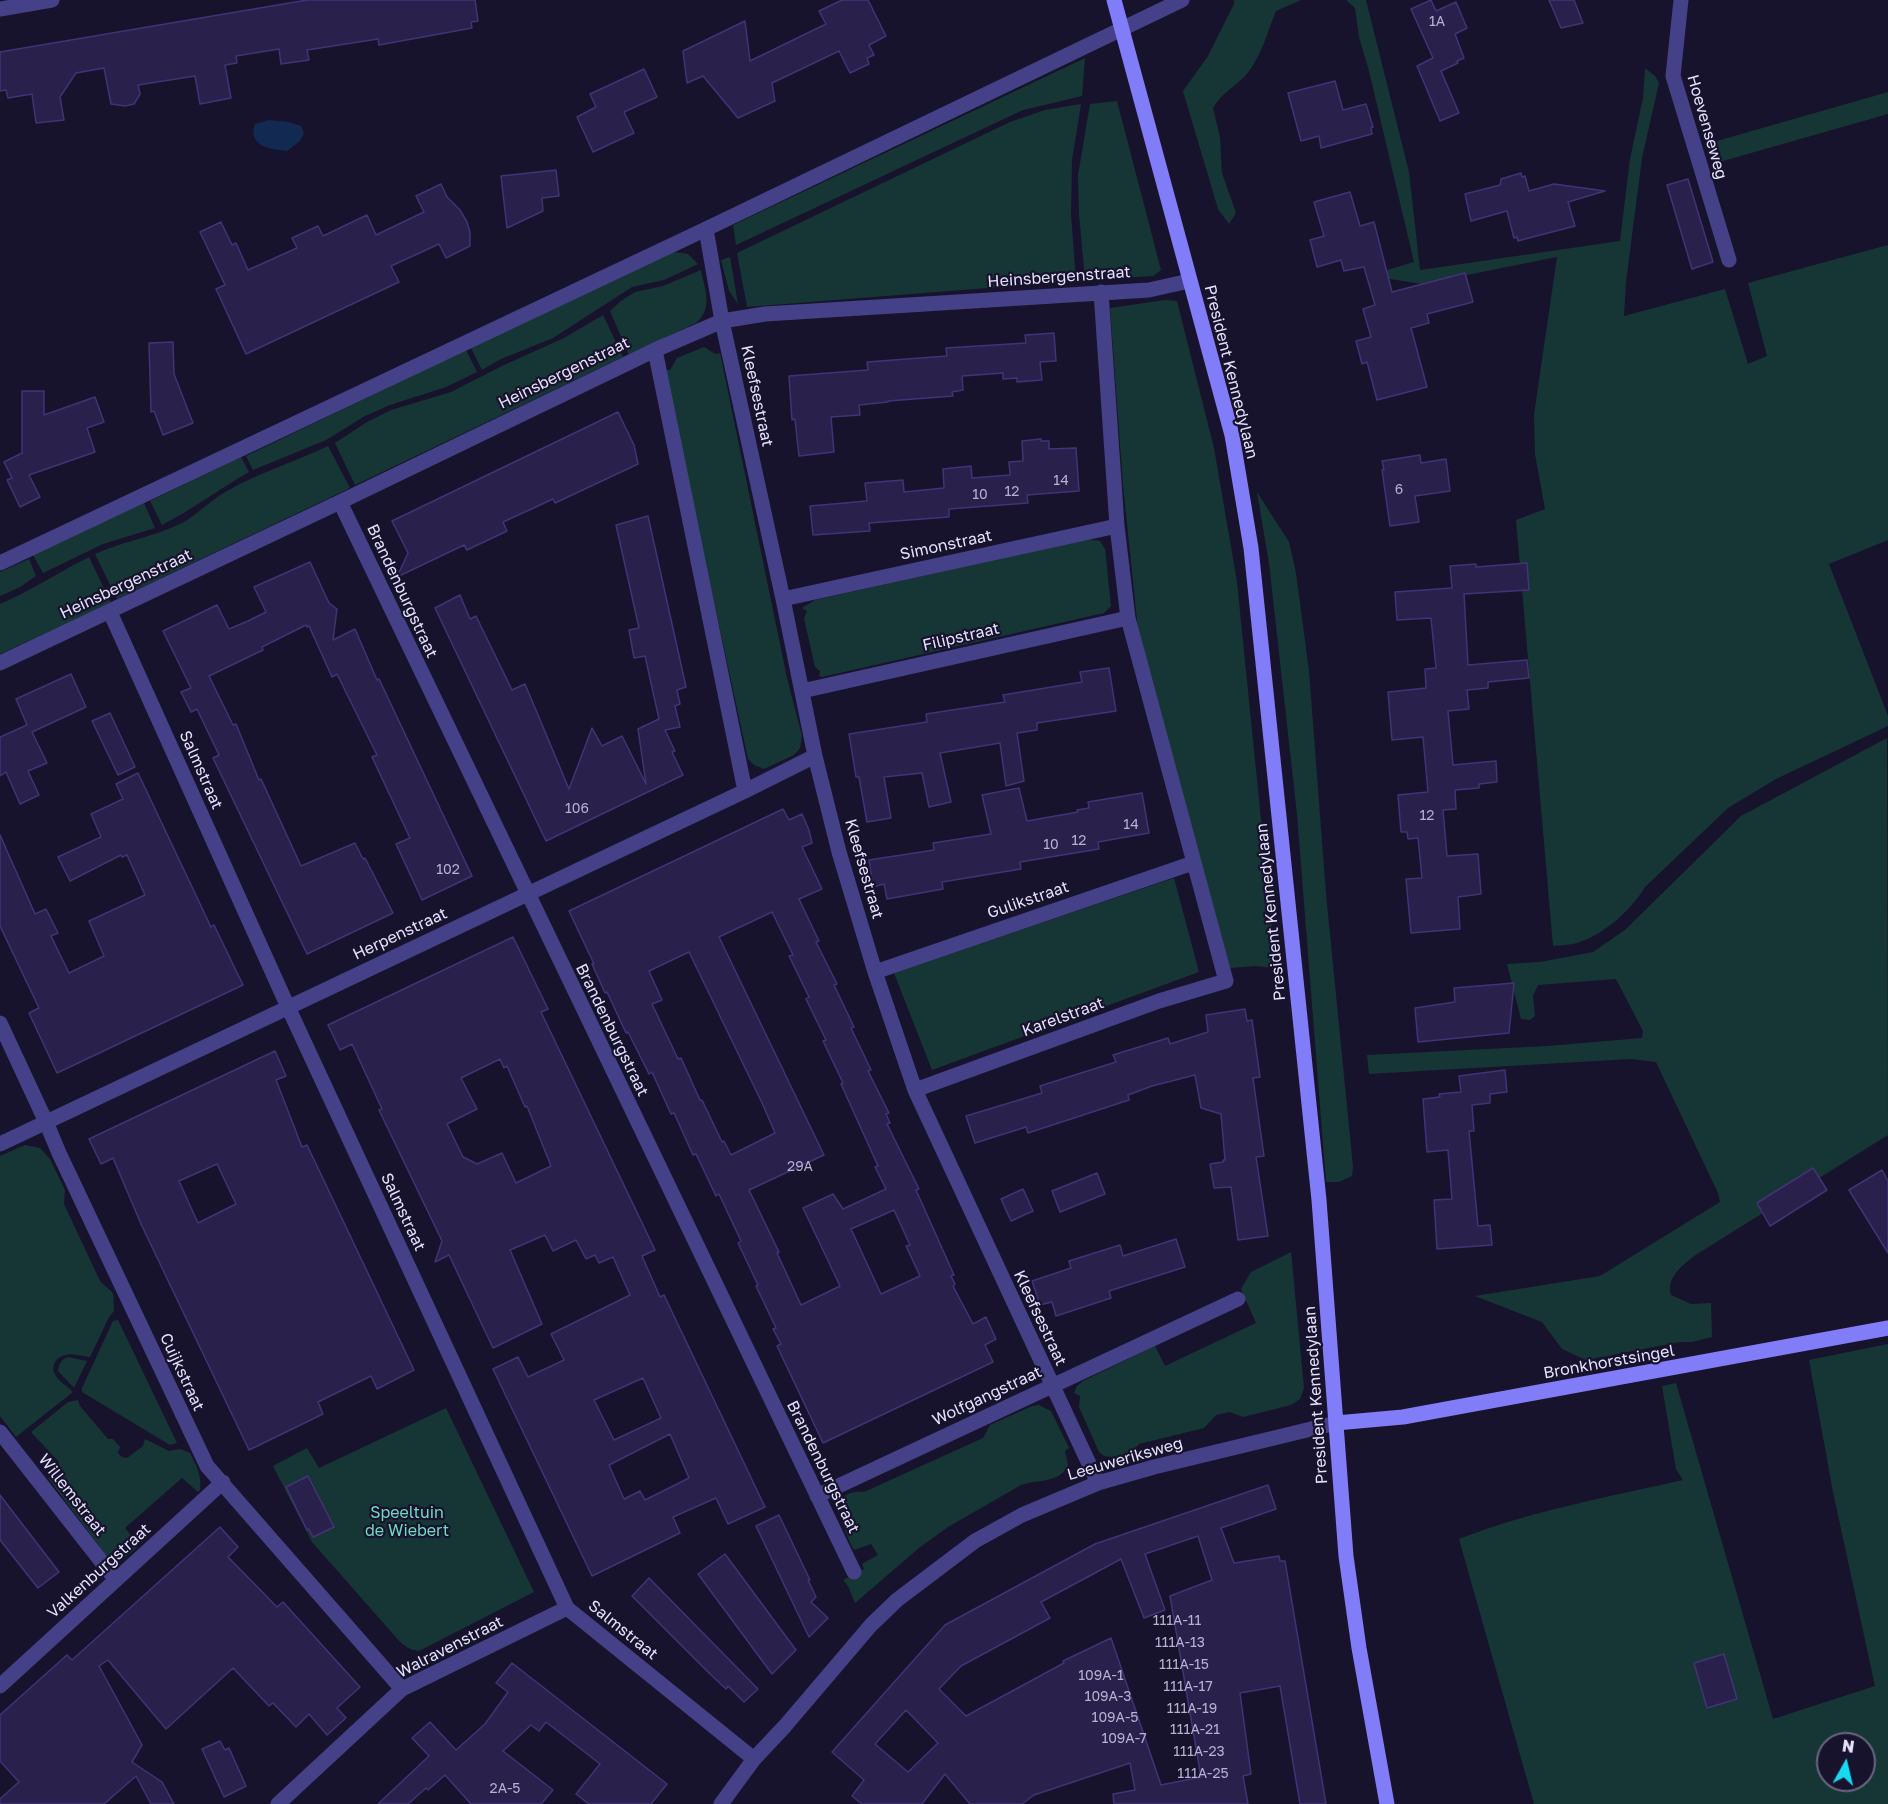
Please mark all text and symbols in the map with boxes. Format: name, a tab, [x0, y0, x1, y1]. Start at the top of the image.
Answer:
house number: 1A	[1429, 14, 1445, 30]
street label: Hoevenseweg	[1683, 72, 1731, 182]
street label: Heinsbergenstraat	[987, 262, 1131, 292]
street label: President Kennedylaan	[1200, 283, 1262, 461]
street label: Heinsbergenstraat	[495, 333, 633, 413]
street label: Kleefsestraat	[737, 344, 777, 448]
house number: 14	[1053, 473, 1069, 489]
house number: 6	[1395, 482, 1403, 498]
house number: 12	[1005, 484, 1019, 500]
house number: 10	[972, 487, 988, 503]
street label: Brandenburgstraat	[363, 521, 441, 661]
street label: Simonstraat	[898, 526, 994, 564]
street label: Heinsbergenstraat	[57, 545, 195, 623]
street label: Filipstraat	[921, 619, 1001, 655]
street label: Salmstraat	[175, 728, 227, 812]
house number: 106	[565, 801, 589, 817]
house number: 12	[1420, 808, 1434, 824]
street label: Kleefsestraat	[841, 817, 887, 921]
house number: 14	[1123, 817, 1139, 833]
street label: President Kennedylaan	[1252, 822, 1290, 1002]
house number: 12	[1072, 833, 1086, 849]
house number: 10	[1043, 837, 1059, 853]
house number: 102	[436, 862, 460, 878]
street label: Gulikstraat	[985, 877, 1071, 923]
street label: Herpenstraat	[350, 904, 450, 964]
street label: Brandenburgstraat	[572, 960, 652, 1100]
street label: Karelstraat	[1019, 993, 1107, 1041]
house number: 29A	[787, 1159, 813, 1175]
street label: Salmstraat	[377, 1170, 429, 1254]
street label: Kleefsestraat	[1010, 1267, 1070, 1369]
street label: President Kennedylaan	[1300, 1305, 1332, 1485]
street label: Cuijkstraat	[156, 1330, 208, 1414]
street label: Bronkhorstsingel	[1542, 1341, 1676, 1383]
street label: Wolfgangstraat	[929, 1362, 1045, 1430]
street label: Brandenburgstraat	[783, 1397, 863, 1537]
street label: Leeuweriksweg	[1065, 1433, 1185, 1485]
street label: Willemstraat	[34, 1450, 110, 1540]
park label: Speeltuin de Wiebert	[365, 1503, 449, 1541]
street label: Valkenburgstraat	[43, 1520, 155, 1622]
street label: Salmstraat	[584, 1596, 662, 1664]
street label: Walravenstraat	[394, 1612, 506, 1682]
house number: 111A-11	[1153, 1613, 1201, 1629]
house number: 111A-13	[1155, 1635, 1205, 1651]
house number: 111A-15	[1159, 1657, 1209, 1673]
house number: 109A-1	[1078, 1668, 1124, 1684]
house number: 111A-17	[1163, 1679, 1213, 1695]
house number: 109A-3	[1085, 1689, 1131, 1705]
house number: 111A-19	[1167, 1701, 1217, 1717]
house number: 109A-5	[1092, 1710, 1138, 1726]
house number: 111A-21	[1170, 1722, 1220, 1738]
house number: 109A-7	[1101, 1731, 1147, 1747]
north arrow	[1816, 1732, 1876, 1792]
text: N	[1841, 1735, 1856, 1757]
house number: 111A-23	[1173, 1744, 1225, 1760]
house number: 111A-25	[1177, 1766, 1229, 1782]
house number: 2A-5	[490, 1781, 520, 1797]

